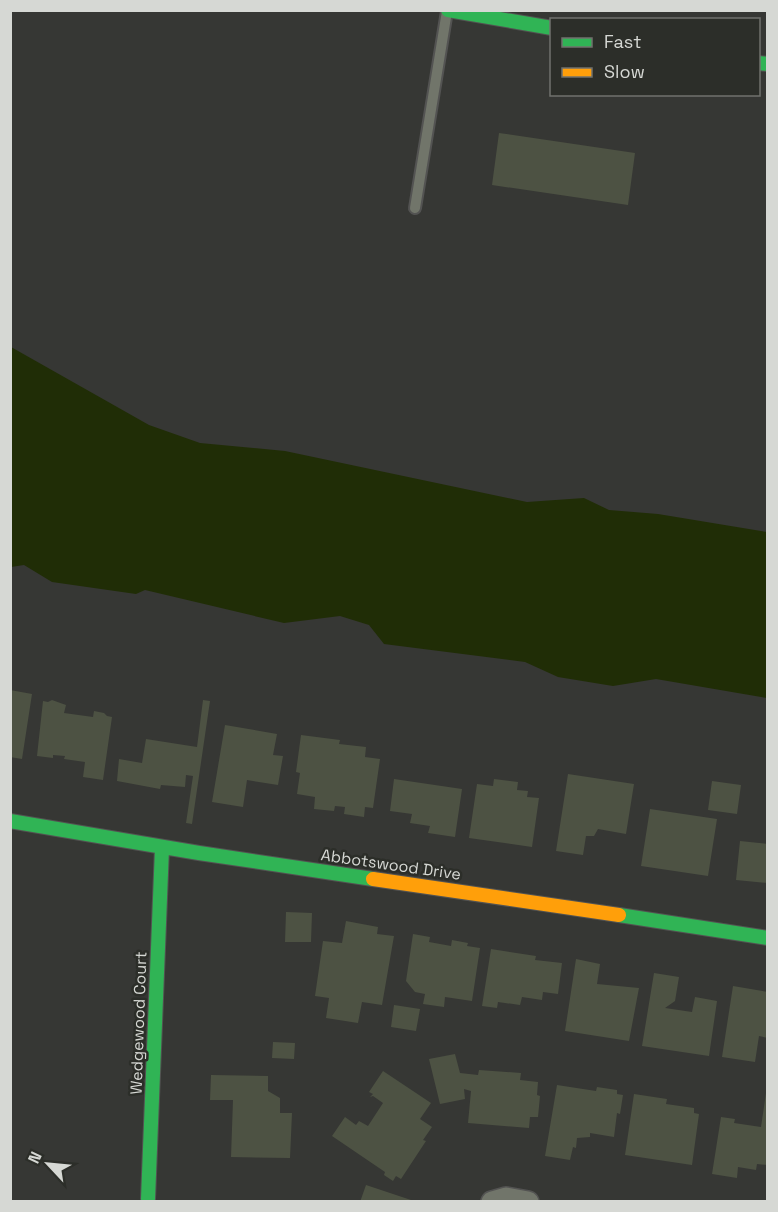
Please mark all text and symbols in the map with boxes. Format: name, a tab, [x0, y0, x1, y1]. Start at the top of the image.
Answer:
legend	[550, 18, 760, 96]
text: Fast	[604, 30, 641, 53]
text: Slow	[604, 60, 645, 83]
street label: Abbotswood Drive	[320, 844, 462, 885]
street label: Wedgewood Court	[126, 951, 151, 1095]
north arrow	[18, 1134, 78, 1194]
text: N	[23, 1148, 47, 1167]

